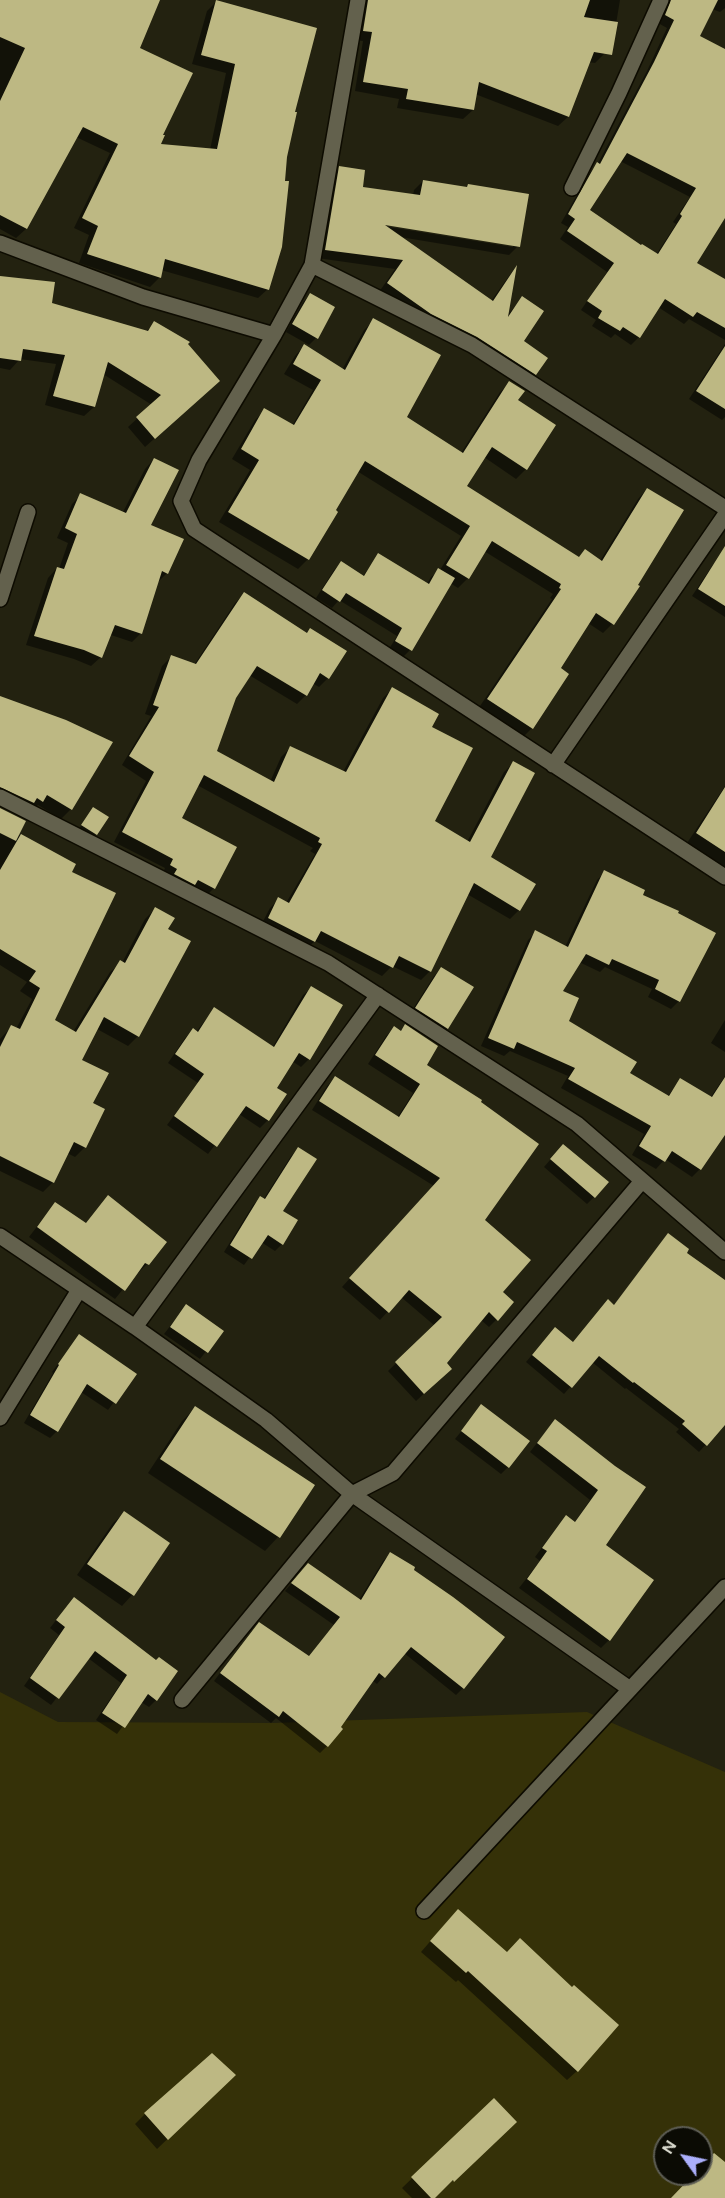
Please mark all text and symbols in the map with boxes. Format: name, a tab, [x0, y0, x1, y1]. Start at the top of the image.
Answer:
north arrow	[653, 2126, 713, 2186]
text: N	[658, 2137, 680, 2157]

